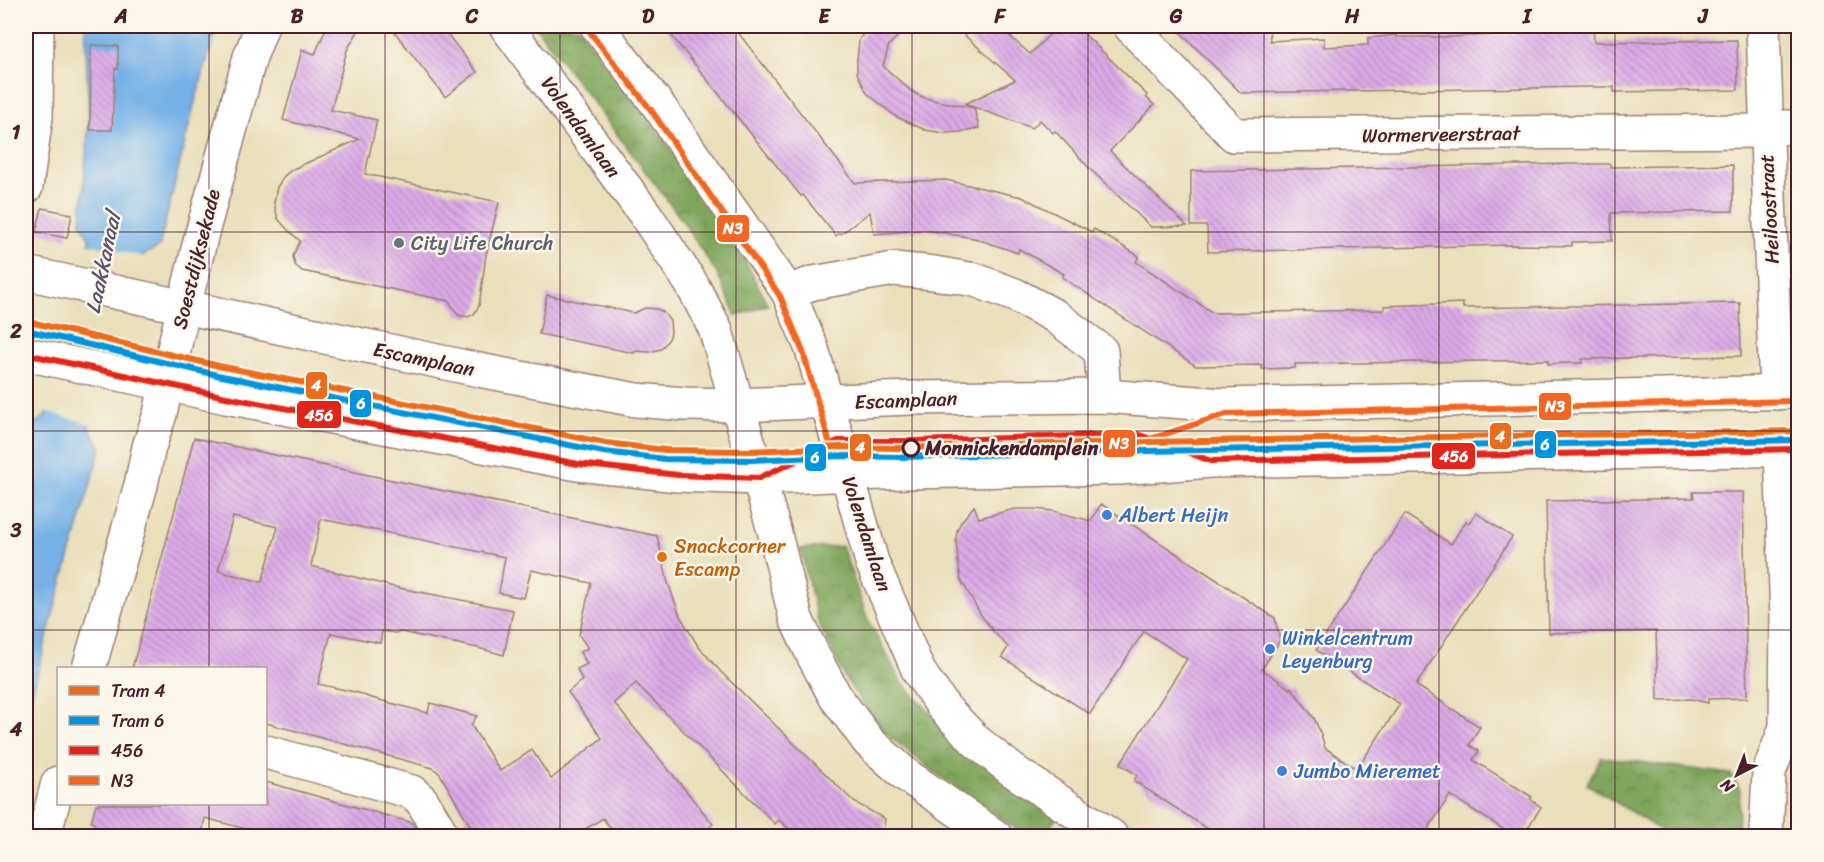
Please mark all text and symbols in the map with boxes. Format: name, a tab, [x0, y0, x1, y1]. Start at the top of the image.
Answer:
text: A	[113, 0, 128, 34]
text: B	[291, 0, 304, 34]
text: C	[465, 0, 479, 34]
text: D	[642, 0, 655, 34]
text: E	[818, 0, 831, 34]
text: F	[994, 0, 1007, 34]
text: G	[1169, 0, 1183, 34]
text: H	[1344, 0, 1360, 34]
text: I	[1522, 0, 1533, 34]
text: J	[1697, 0, 1709, 34]
street label: Volendamlaan	[531, 69, 630, 186]
text: 1	[12, 115, 21, 150]
street label: Wormerveerstraat	[1362, 116, 1521, 153]
street label: Heiloostraat	[1749, 153, 1790, 265]
street label: Soestdijksekade	[162, 185, 231, 333]
water label: Laakkanaal	[74, 204, 133, 317]
line badge: N3	[716, 214, 750, 243]
text: N3	[722, 214, 743, 243]
place label: City Life Church	[411, 226, 553, 261]
marker: City Life Church	[392, 236, 406, 250]
text: 2	[9, 314, 22, 349]
street label: Escamplaan	[370, 332, 478, 387]
line badge: 4	[305, 371, 328, 400]
text: 4	[310, 371, 321, 400]
street label: Escamplaan	[854, 381, 958, 420]
line badge: 6	[349, 389, 372, 418]
text: 6	[355, 389, 366, 418]
line badge: N3	[1538, 392, 1572, 421]
text: N3	[1544, 392, 1565, 421]
line badge: 456	[296, 400, 342, 429]
text: 456	[304, 401, 333, 430]
line badge: 4	[1489, 422, 1512, 450]
text: 4	[1494, 422, 1505, 451]
line badge: N3	[1102, 429, 1136, 458]
text: N3	[1108, 429, 1129, 458]
line badge: 6	[1534, 430, 1557, 459]
text: 6	[1539, 430, 1550, 459]
place label: Monnickendamplein	[924, 431, 1099, 466]
line badge: 4	[849, 433, 872, 462]
text: 4	[854, 433, 865, 462]
marker: Monnickendamplein	[902, 439, 920, 457]
line badge: 456	[1431, 442, 1476, 470]
text: 456	[1439, 442, 1468, 471]
line badge: 6	[804, 443, 827, 472]
text: 6	[809, 443, 820, 472]
street label: Volendamlaan	[831, 472, 902, 597]
place label: Albert Heijn	[1118, 498, 1228, 533]
marker: Albert Heijn	[1100, 508, 1114, 522]
text: 3	[10, 513, 22, 548]
place label: Snackcorner Escamp	[674, 529, 787, 587]
marker: Snackcorner Escamp	[655, 550, 669, 564]
place label: Winkelcentrum Leyenburg	[1282, 621, 1413, 679]
marker: Winkelcentrum Leyenburg	[1263, 642, 1277, 656]
legend	[57, 667, 267, 805]
text: Tram 4	[111, 675, 166, 707]
text: Tram 6	[111, 705, 165, 737]
text: 4	[9, 712, 23, 747]
text: 456	[111, 735, 143, 767]
north arrow	[1707, 745, 1767, 805]
place label: Jumbo Mieremet	[1293, 754, 1441, 789]
marker: Jumbo Mieremet	[1275, 764, 1289, 778]
text: N3	[111, 765, 133, 797]
text: N	[1713, 771, 1742, 801]

